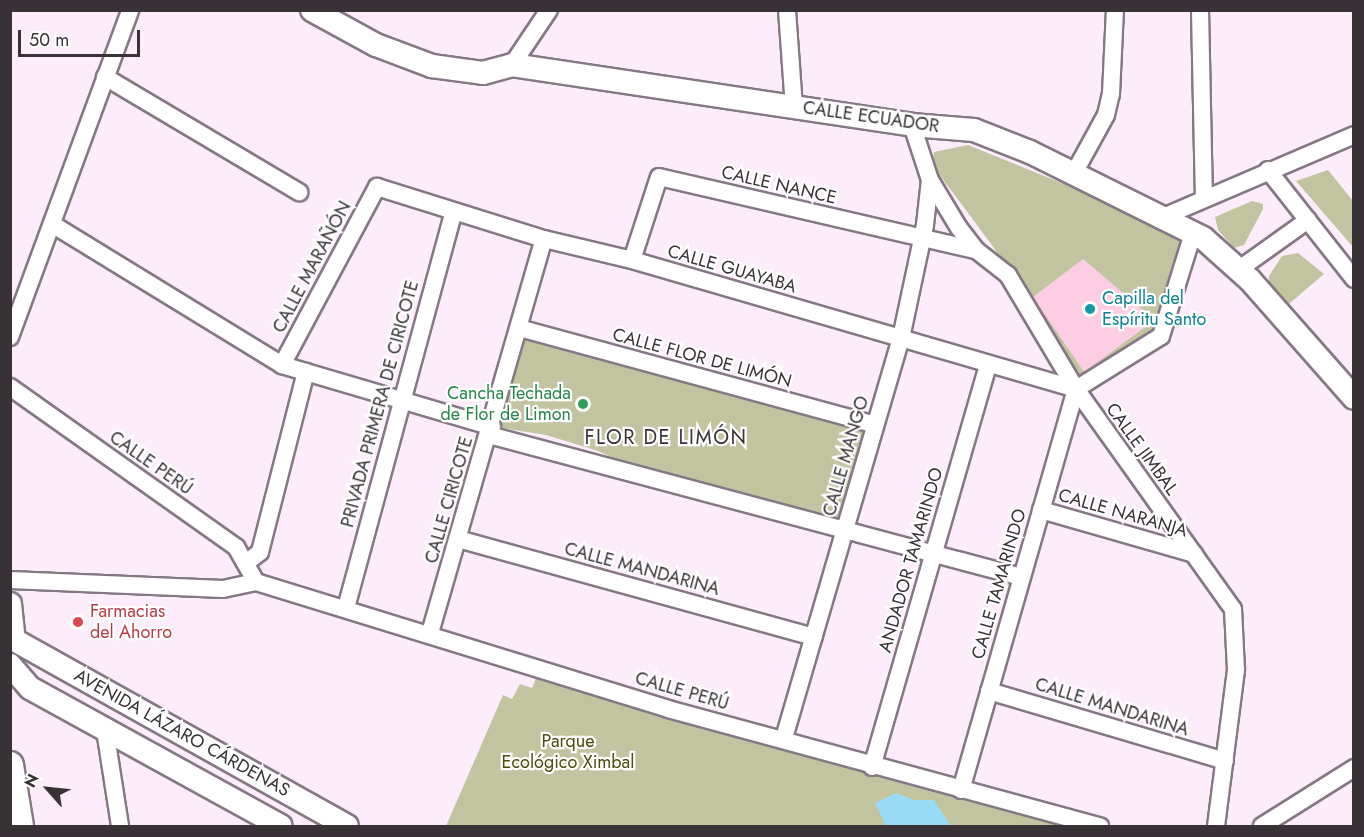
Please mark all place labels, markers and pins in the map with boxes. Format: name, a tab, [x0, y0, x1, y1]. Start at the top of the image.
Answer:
place label: Capilla del Espíritu Santo	[1102, 288, 1206, 330]
marker: Capilla del Espíritu Santo	[1083, 302, 1097, 316]
place label: Cancha Techada de Flor de Limon	[441, 383, 571, 426]
marker: Cancha Techada de Flor de Limon	[576, 397, 590, 411]
place label: Farmacias del Ahorro	[90, 601, 172, 644]
marker: Farmacias del Ahorro	[71, 615, 85, 629]

